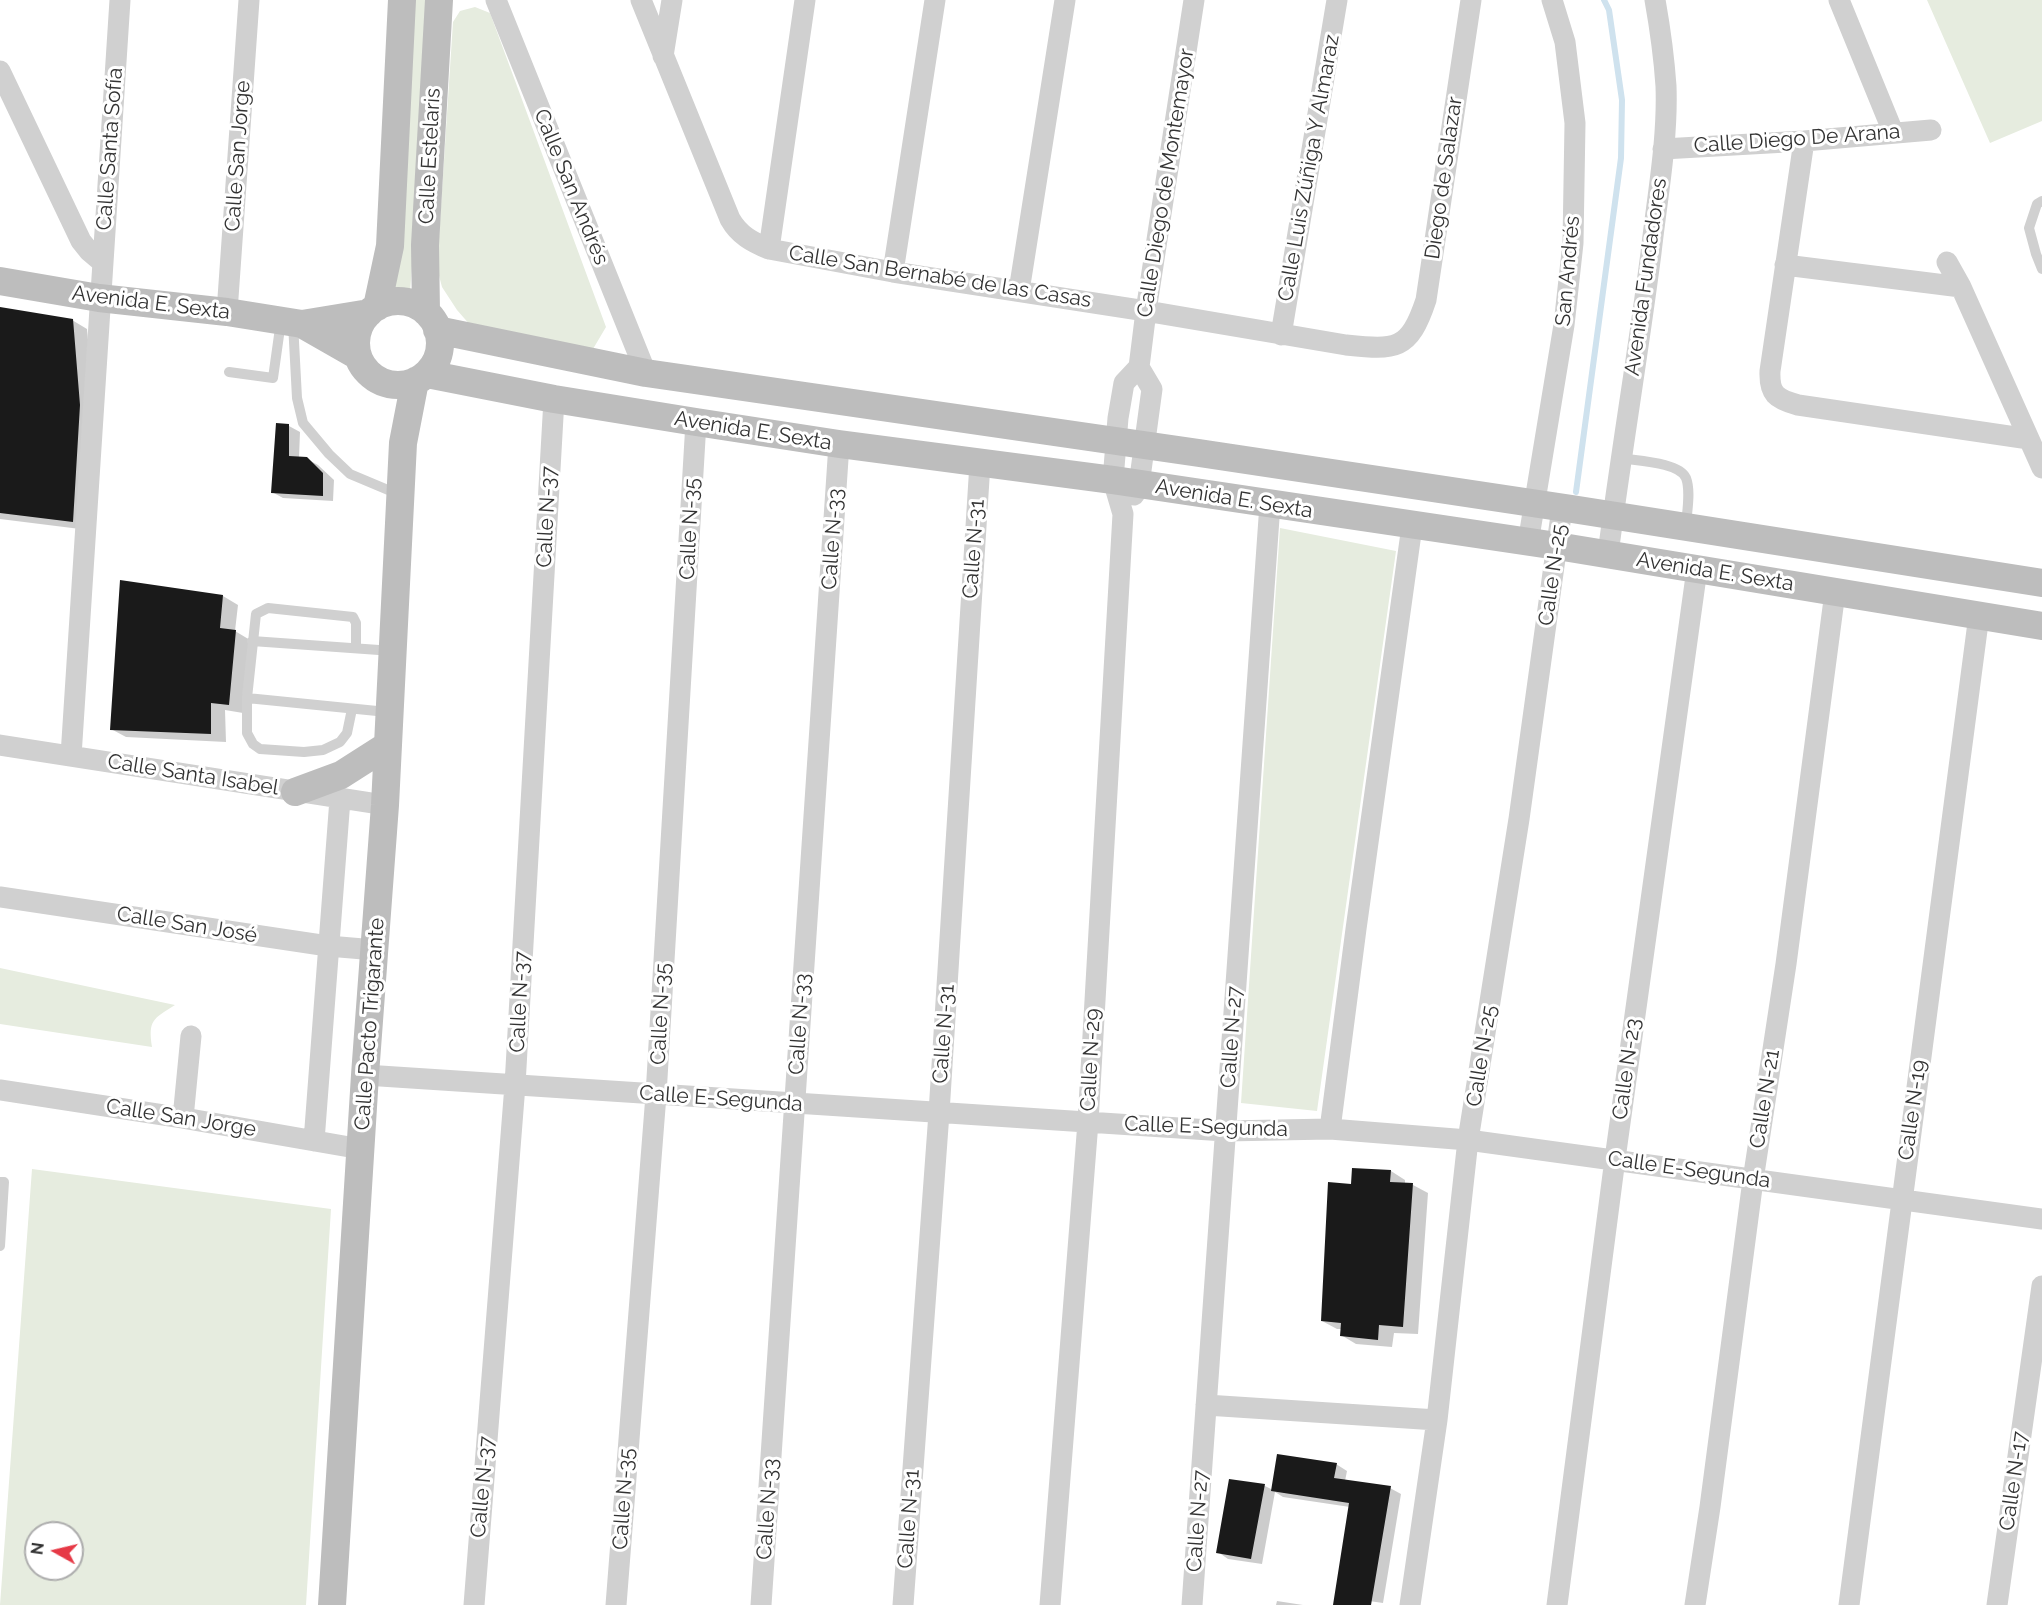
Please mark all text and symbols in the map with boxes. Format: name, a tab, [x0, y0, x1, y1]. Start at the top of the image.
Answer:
street label: Calle Luis Zúñiga Y Almaraz	[1273, 33, 1345, 303]
street label: Calle Diego de Montemayor	[1132, 47, 1200, 319]
street label: Calle Santa Sofía	[92, 67, 128, 231]
street label: Calle San Jorge	[220, 80, 256, 232]
street label: Calle Estelaris	[414, 87, 446, 225]
street label: Diego de Salazar	[1420, 95, 1468, 261]
street label: Calle San Andrés	[528, 105, 614, 269]
street label: Calle Diego De Arana	[1693, 119, 1901, 159]
street label: Avenida Fundadores	[1620, 177, 1672, 377]
street label: San Andrés	[1551, 215, 1585, 327]
street label: Calle San Bernabé de las Casas	[787, 241, 1093, 313]
street label: Avenida E. Sexta	[70, 281, 232, 325]
street label: Avenida E. Sexta	[672, 406, 834, 456]
street label: Calle N-37	[532, 466, 562, 568]
street label: Avenida E. Sexta	[1153, 474, 1315, 524]
street label: Calle N-35	[675, 477, 705, 581]
street label: Calle N-33	[817, 487, 849, 591]
street label: Calle N-31	[958, 498, 990, 600]
street label: Calle N-25	[1533, 523, 1573, 627]
street label: Avenida E. Sexta	[1634, 547, 1796, 597]
street label: Calle Santa Isabel	[106, 749, 280, 801]
street label: Calle San José	[115, 901, 259, 949]
street label: Calle Pacto Trigarante	[350, 917, 390, 1131]
street label: Calle N-37	[505, 951, 535, 1053]
street label: Calle N-35	[646, 962, 676, 1066]
street label: Calle N-33	[784, 972, 816, 1076]
street label: Calle N-31	[928, 983, 960, 1085]
street label: Calle N-27	[1216, 985, 1248, 1089]
street label: Calle N-25	[1462, 1003, 1502, 1109]
street label: Calle N-29	[1076, 1008, 1106, 1112]
street label: Calle N-23	[1607, 1017, 1647, 1121]
street label: Calle N-21	[1745, 1048, 1785, 1150]
street label: Calle N-19	[1893, 1058, 1933, 1162]
street label: Calle E-Segunda	[638, 1081, 804, 1117]
street label: Calle San Jorge	[104, 1094, 258, 1142]
street label: Calle E-Segunda	[1124, 1112, 1288, 1142]
street label: Calle E-Segunda	[1606, 1146, 1772, 1194]
street label: Calle N-17	[1995, 1430, 2033, 1532]
street label: Calle N-37	[466, 1435, 500, 1539]
street label: Calle N-35	[608, 1447, 640, 1551]
street label: Calle N-33	[752, 1457, 784, 1561]
street label: Calle N-31	[893, 1468, 925, 1570]
street label: Calle N-27	[1182, 1469, 1214, 1573]
north arrow	[24, 1521, 84, 1581]
text: N	[27, 1541, 48, 1556]

